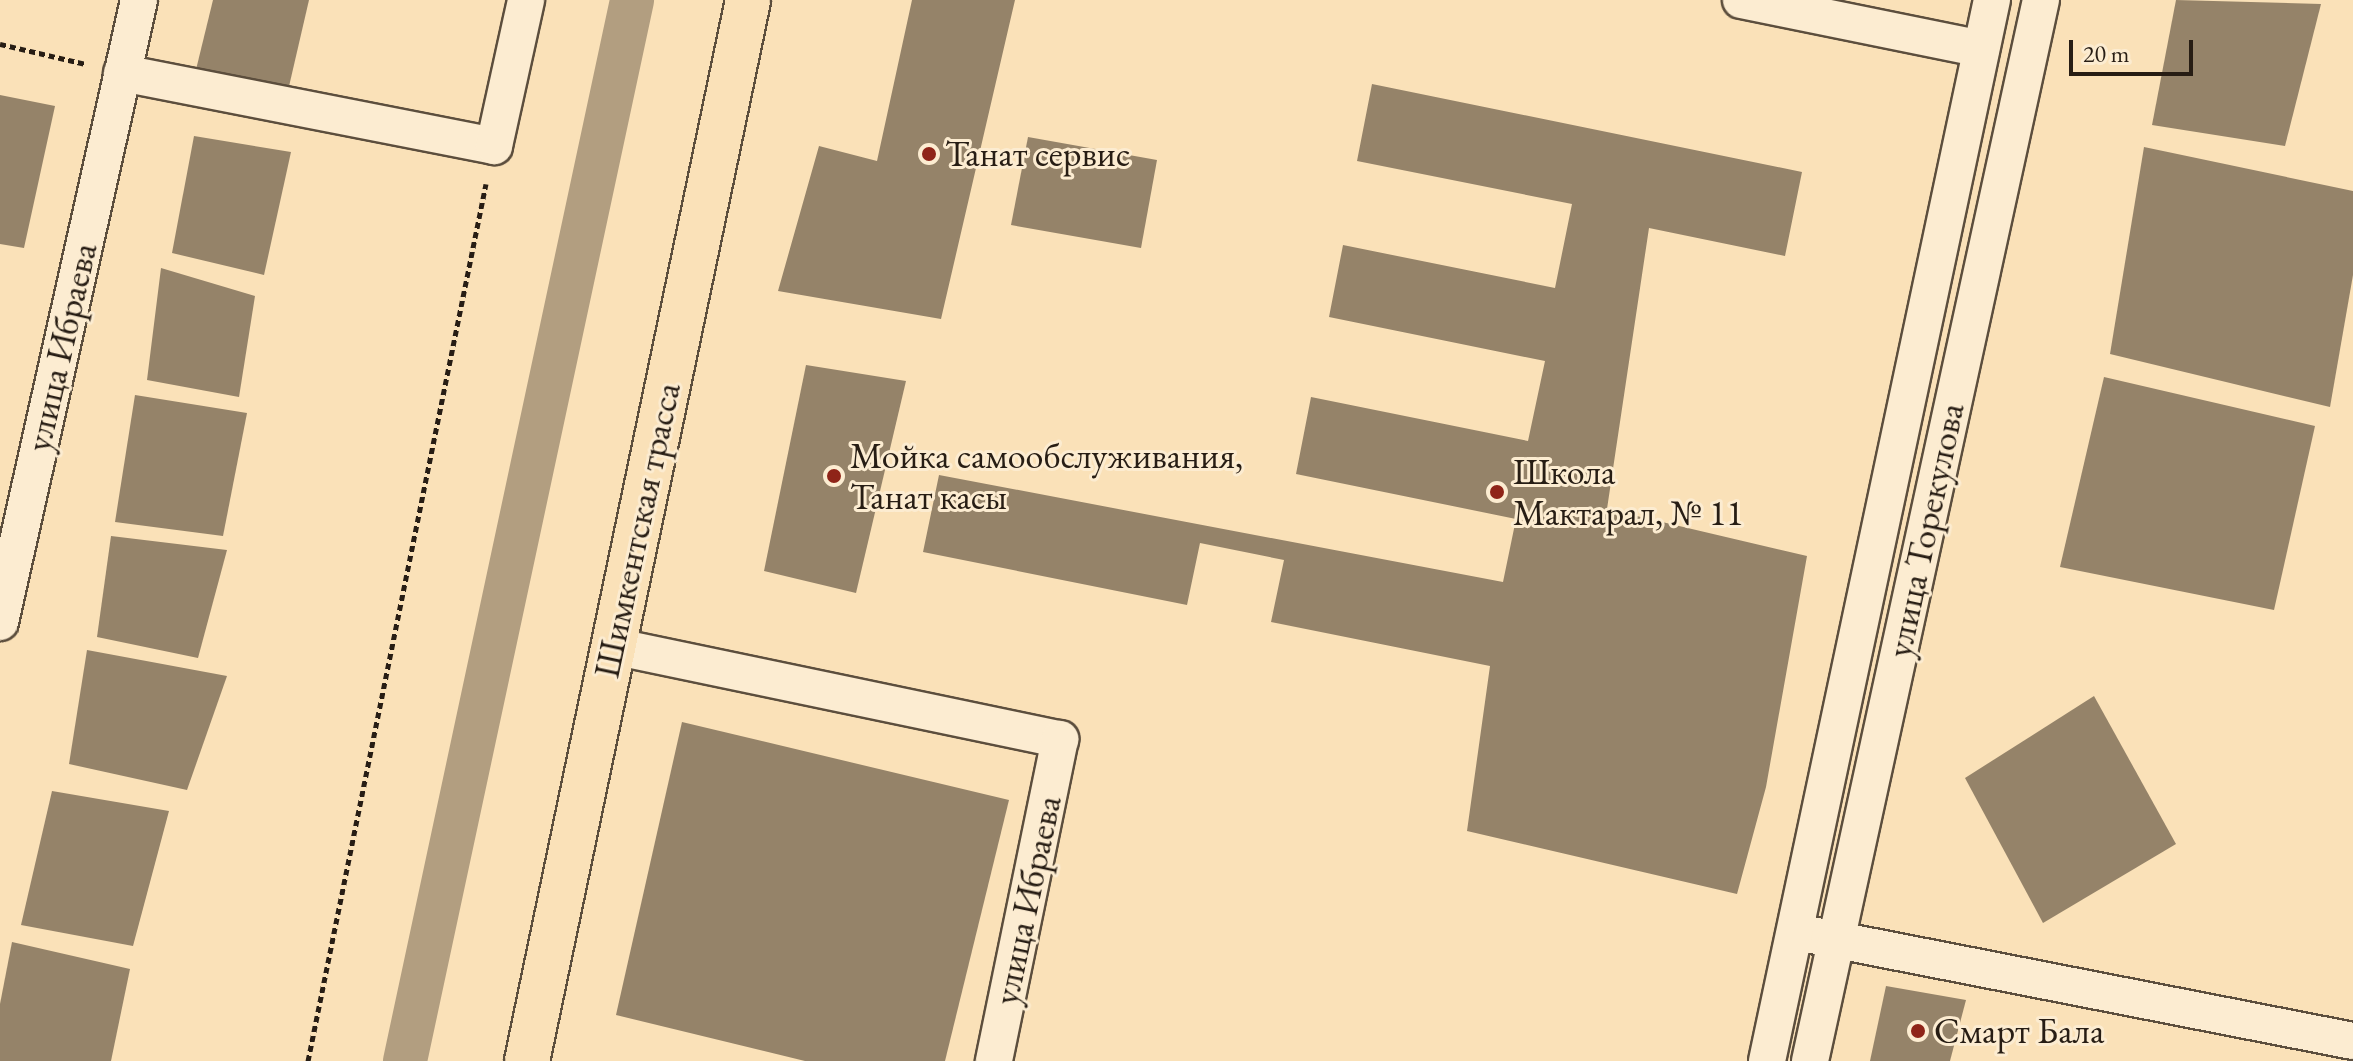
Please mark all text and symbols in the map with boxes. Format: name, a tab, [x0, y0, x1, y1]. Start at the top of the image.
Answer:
scale bar	[2073, 24, 2197, 74]
text: 20 m	[2083, 38, 2130, 69]
place label: Танат сервис	[945, 132, 1130, 176]
marker: Танат сервис	[920, 145, 938, 163]
street label: улица Ибраева	[16, 239, 106, 455]
street label: Шимкентская трасса	[585, 378, 689, 682]
street label: улица Торекулова	[1877, 399, 1973, 661]
place label: Мойка самообслуживания, Танат касы	[850, 433, 1243, 518]
place label: Школа Мактарал, № 11	[1513, 449, 1744, 534]
marker: Мойка самообслуживания, Танат касы	[825, 467, 843, 485]
marker: Школа Мактарал, № 11	[1488, 483, 1506, 501]
street label: улица Ибраева	[984, 792, 1070, 1008]
place label: Смарт Бала	[1934, 1009, 2104, 1053]
marker: Смарт Бала	[1909, 1022, 1927, 1040]

